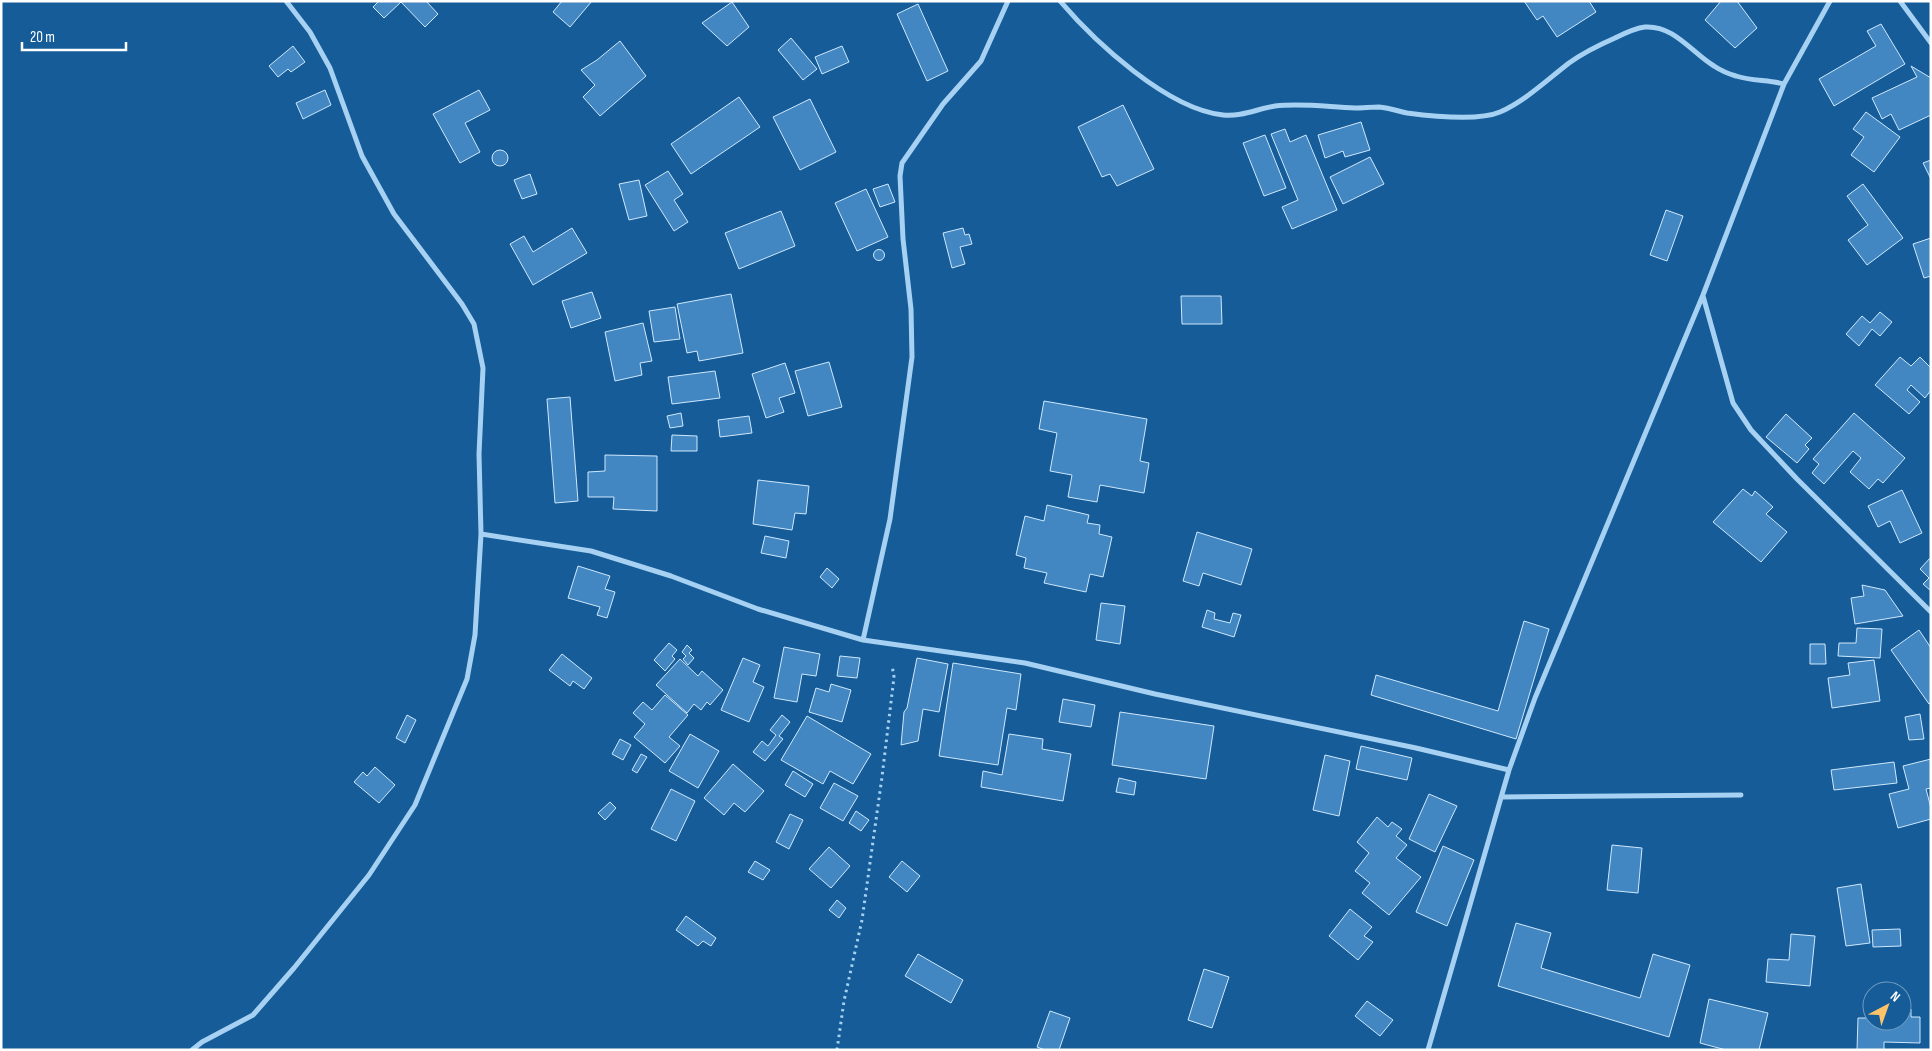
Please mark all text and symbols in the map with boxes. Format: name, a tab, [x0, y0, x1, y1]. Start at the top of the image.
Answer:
scale bar	[22, 20, 126, 52]
text: 20 m	[30, 28, 55, 47]
north arrow	[1862, 981, 1912, 1031]
text: N	[1887, 988, 1904, 1005]

